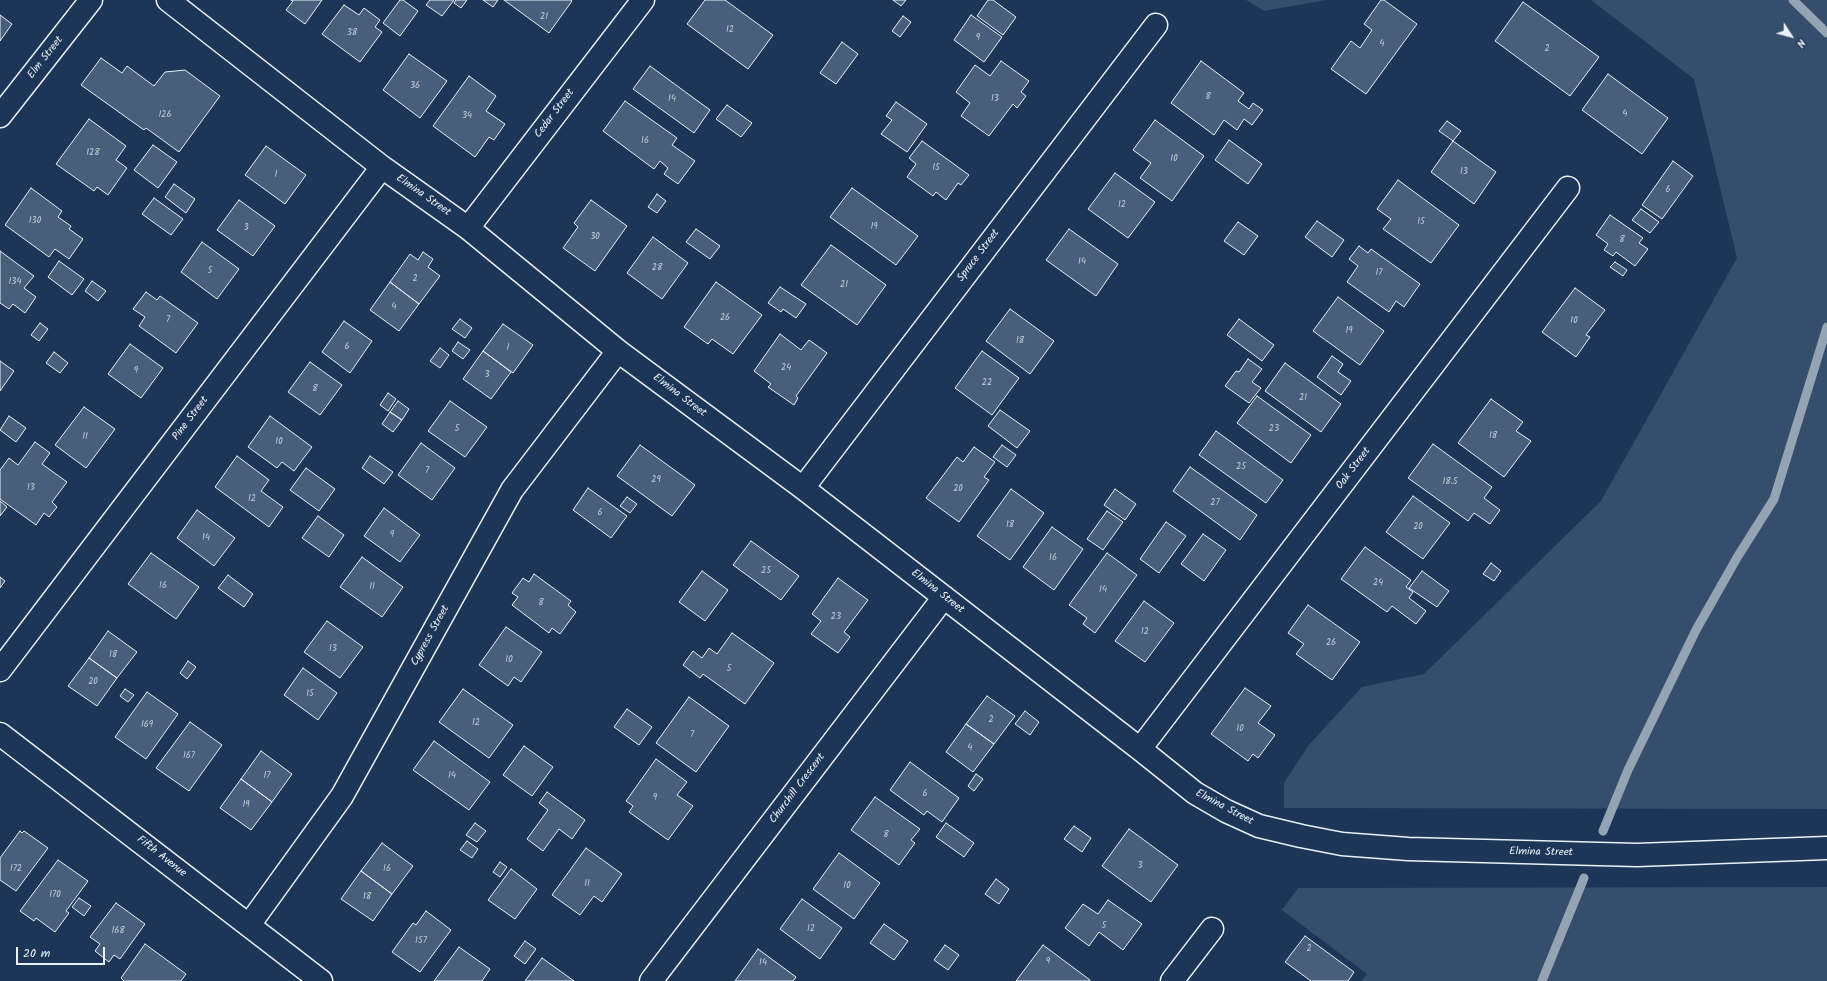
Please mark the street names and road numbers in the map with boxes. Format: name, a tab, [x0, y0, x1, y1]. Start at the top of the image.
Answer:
street label: Elm Street	[25, 34, 67, 82]
street label: Cedar Street	[532, 87, 578, 141]
street label: Elmina Street	[393, 172, 453, 220]
street label: Spruce Street	[955, 227, 1003, 285]
street label: Elmina Street	[650, 372, 708, 420]
street label: Pine Street	[170, 394, 212, 444]
street label: Oak Street	[1334, 445, 1374, 493]
street label: Elmina Street	[908, 567, 966, 617]
street label: Cypress Street	[409, 603, 453, 669]
street label: Churchill Crescent	[767, 751, 829, 827]
street label: Elmina Street	[1193, 787, 1255, 829]
street label: Fifth Avenue	[134, 833, 188, 881]
street label: Elmina Street	[1509, 846, 1573, 860]

